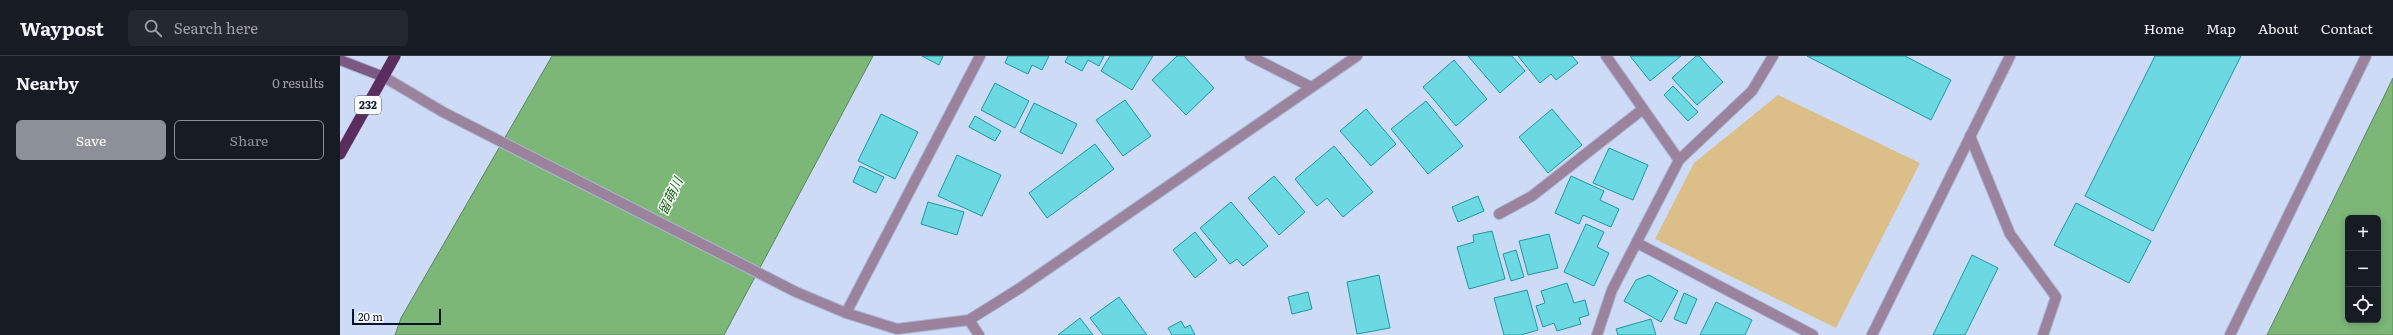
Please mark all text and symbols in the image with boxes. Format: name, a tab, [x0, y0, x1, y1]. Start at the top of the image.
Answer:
search box	[128, 10, 408, 46]
text: Waypost	[20, 14, 104, 42]
text: Search here	[174, 16, 258, 39]
icon: search	[142, 17, 164, 39]
text: Home	[2144, 18, 2184, 38]
text: Map	[2206, 18, 2236, 38]
text: About	[2258, 18, 2299, 38]
text: Contact	[2321, 18, 2373, 38]
text: Nearby	[16, 70, 79, 95]
text: 0 results	[272, 73, 324, 92]
road number: 232	[355, 96, 381, 114]
button: Save	[16, 120, 166, 160]
button: Share	[174, 120, 324, 160]
water label: 留萌川	[652, 172, 688, 217]
map controls	[2345, 215, 2381, 323]
button: +	[2345, 215, 2381, 251]
button: −	[2345, 251, 2381, 287]
button: locate	[2345, 287, 2381, 323]
scale bar	[352, 307, 441, 326]
text: 20 m	[358, 308, 383, 324]

